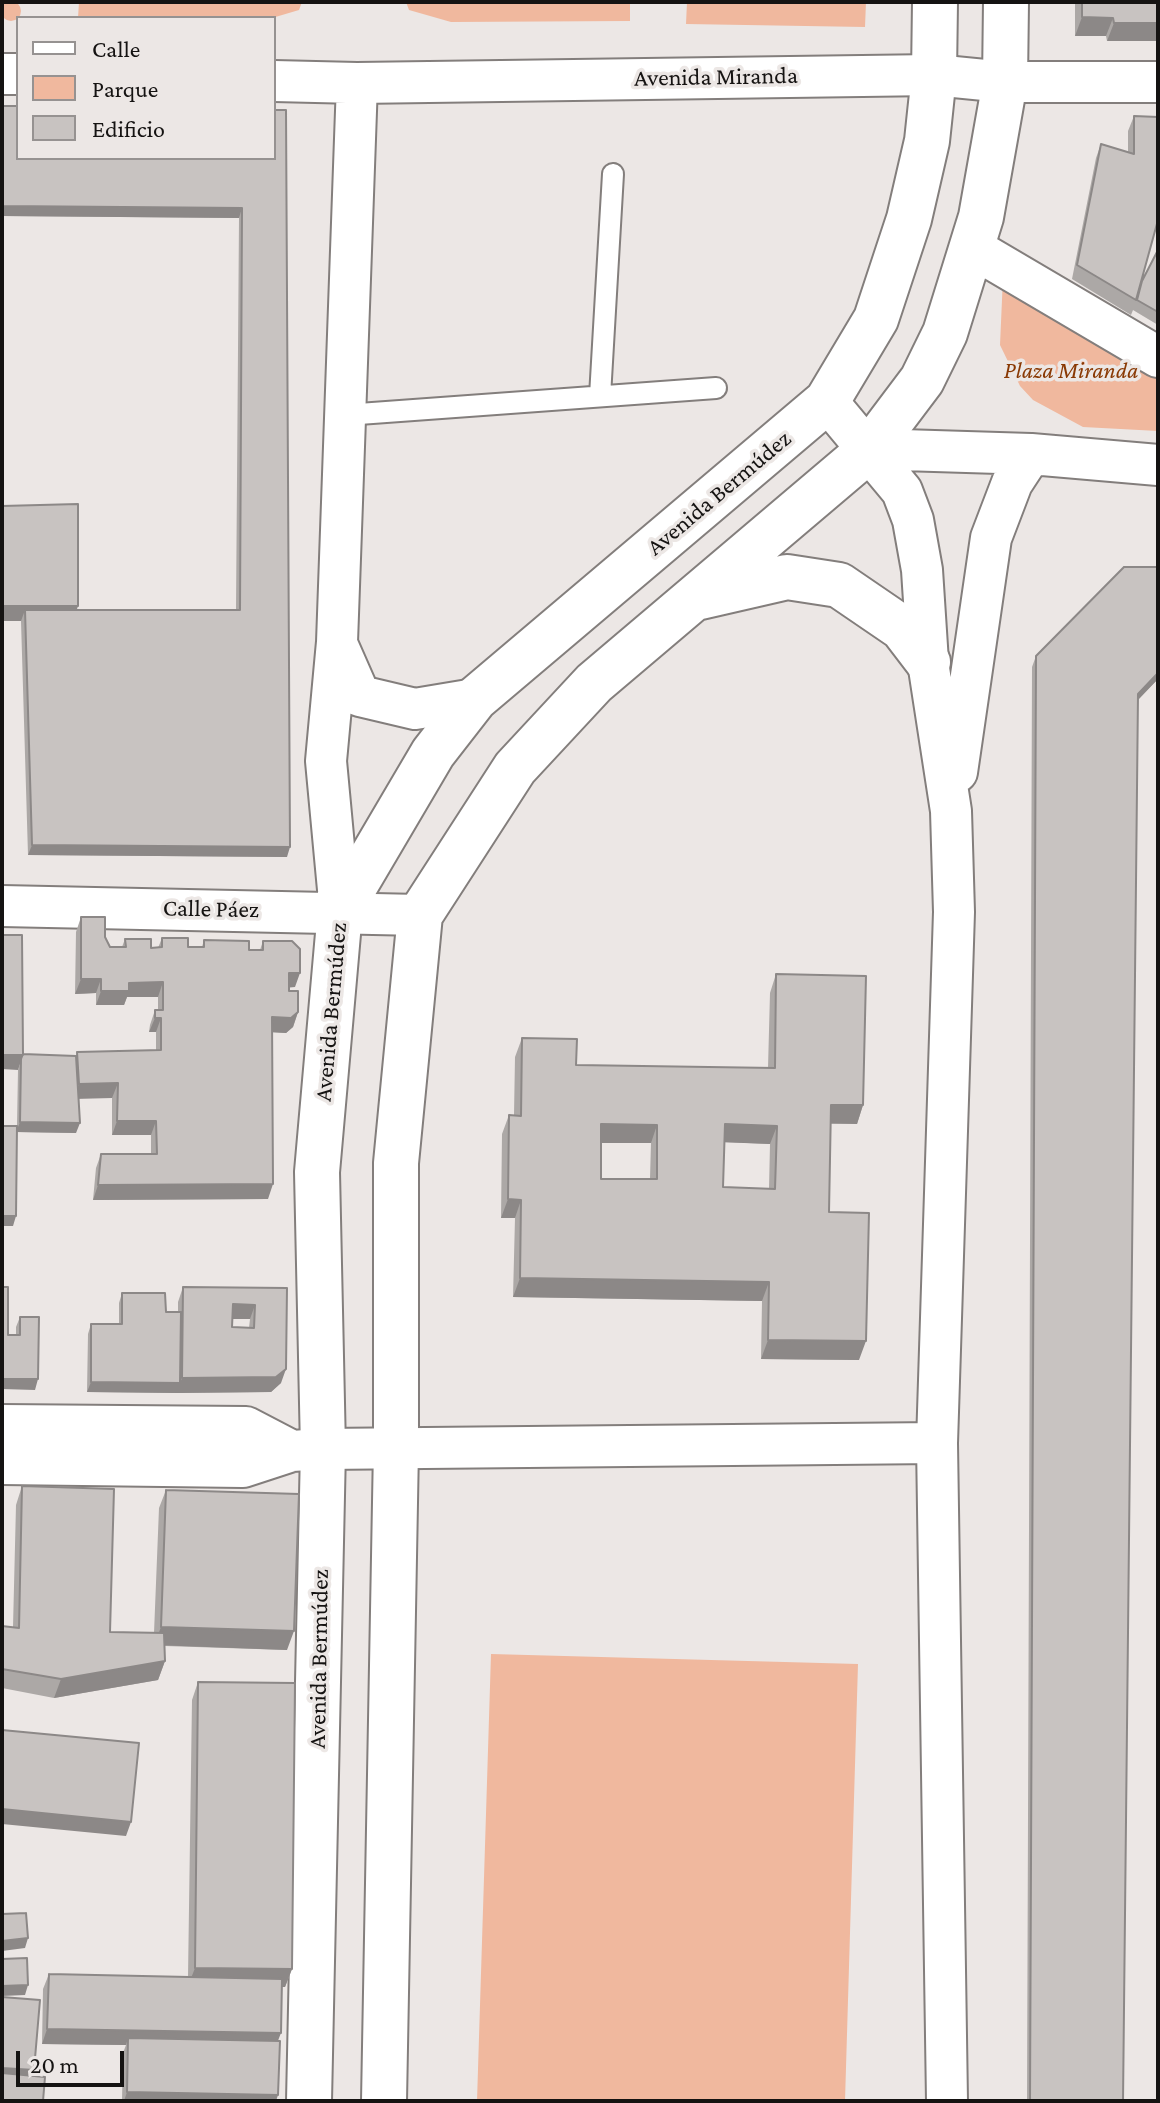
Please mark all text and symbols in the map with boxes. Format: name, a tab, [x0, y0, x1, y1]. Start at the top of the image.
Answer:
legend	[16, 16, 276, 160]
text: Calle	[92, 35, 140, 62]
street label: Avenida Miranda	[634, 61, 798, 93]
text: Parque	[92, 75, 158, 102]
text: Edificio	[92, 115, 165, 142]
park label: Plaza Miranda	[1004, 357, 1138, 385]
street label: Avenida Bermúdez	[641, 424, 797, 562]
street label: Calle Páez	[163, 894, 259, 924]
street label: Avenida Bermúdez	[309, 921, 353, 1103]
street label: Avenida Bermúdez	[303, 1569, 335, 1749]
scale bar	[20, 2035, 128, 2085]
text: 20 m	[30, 2051, 79, 2078]

